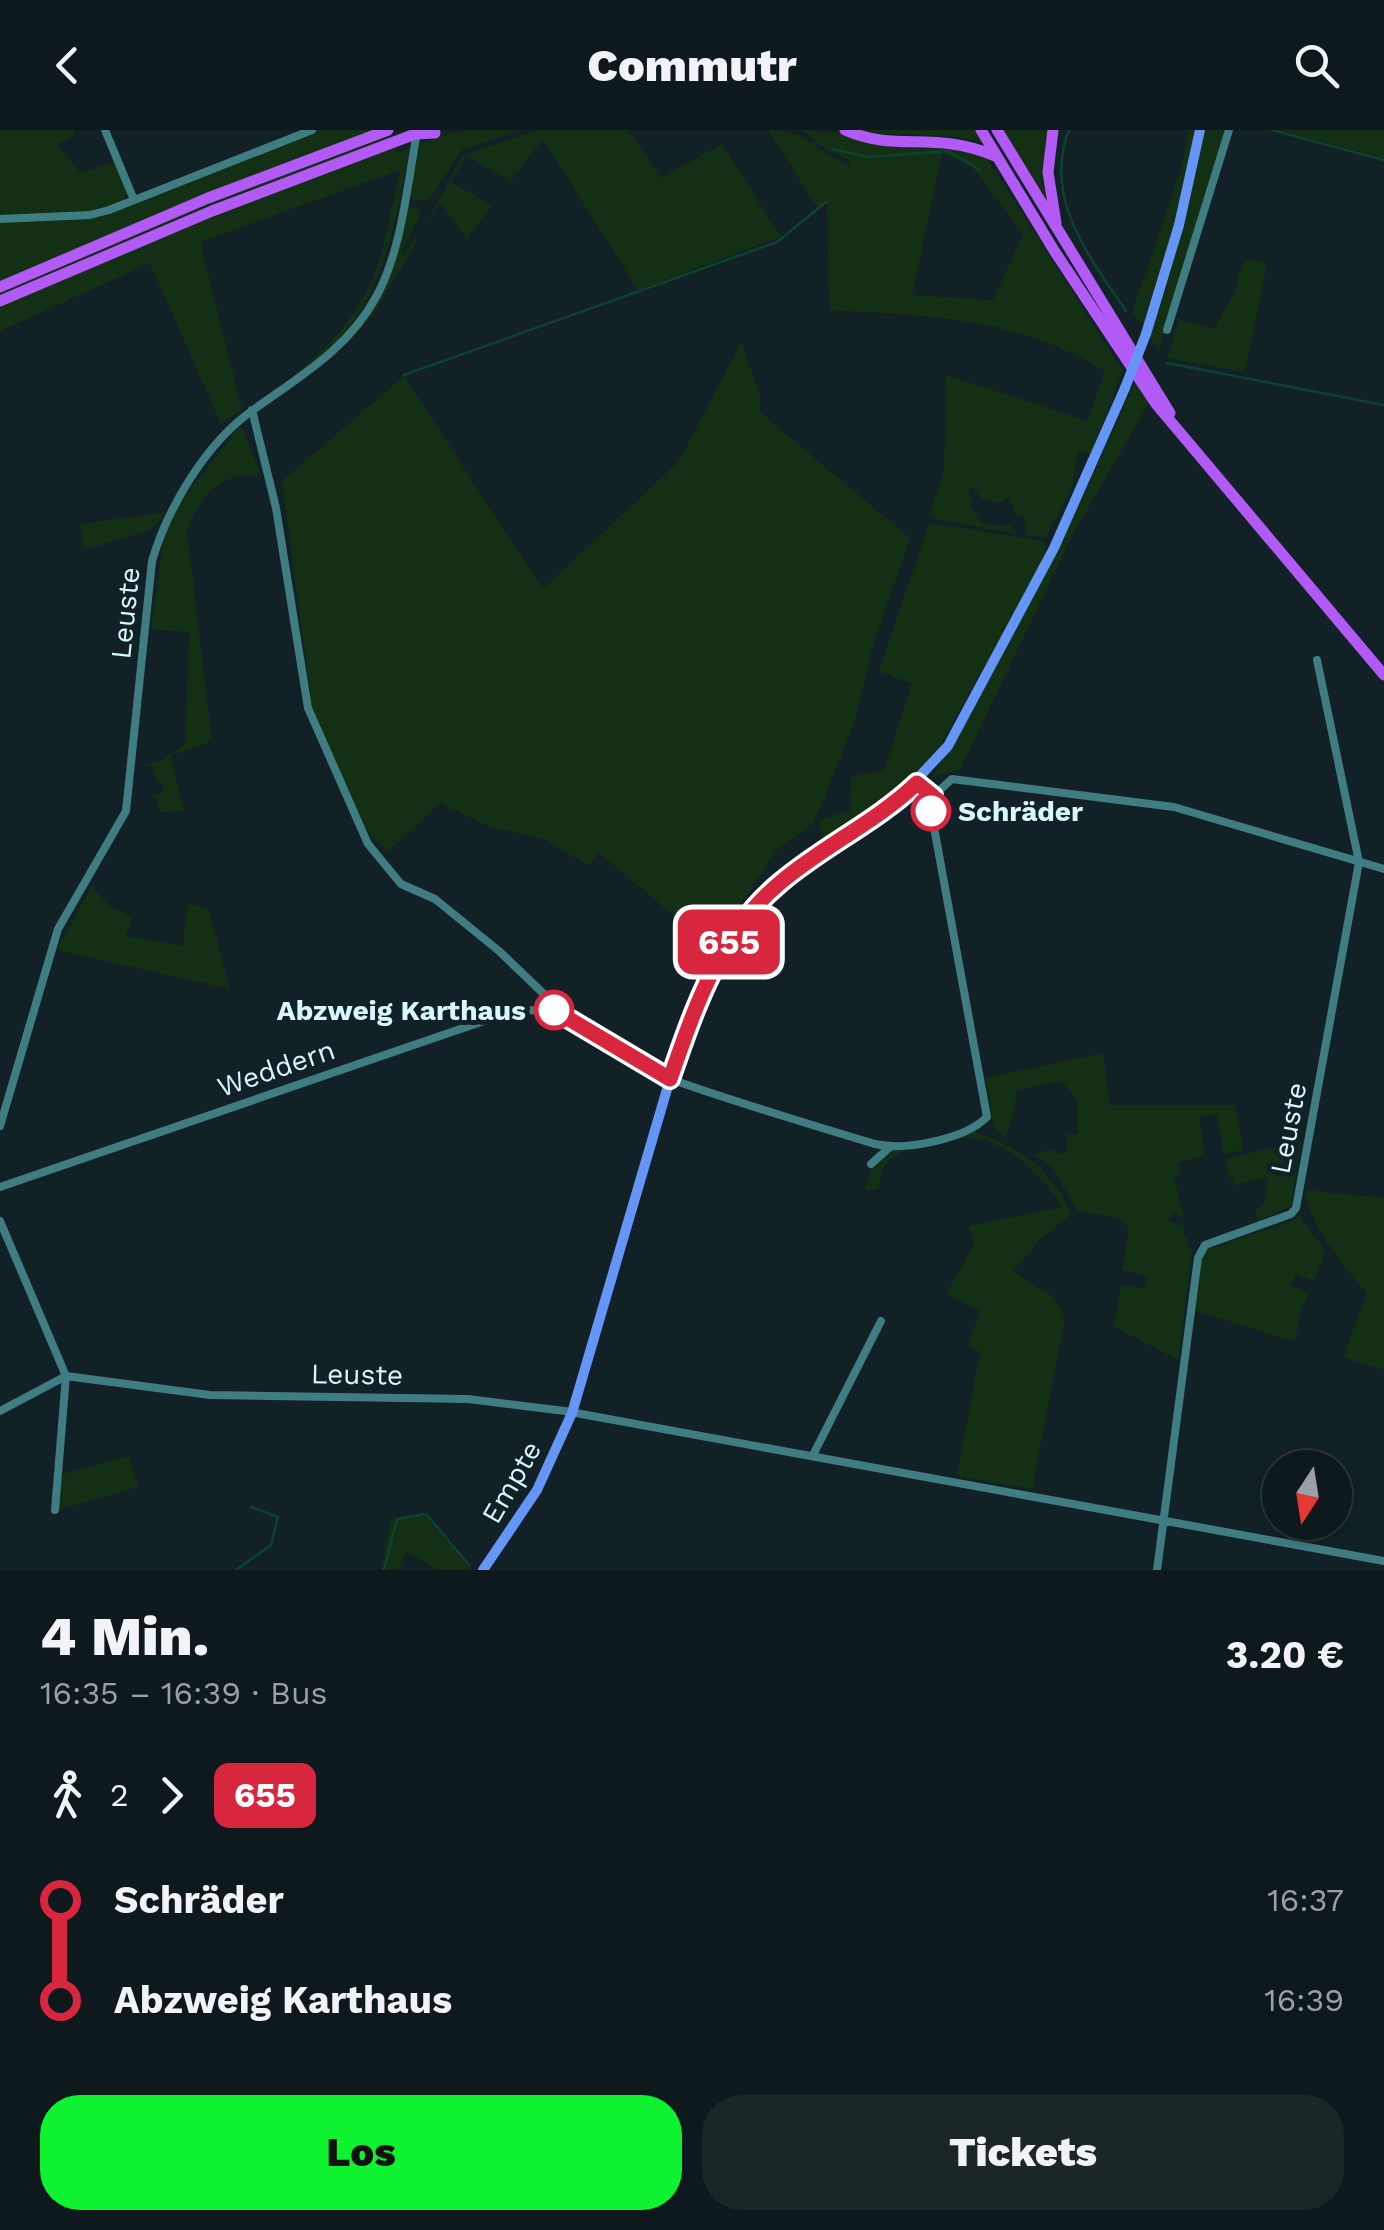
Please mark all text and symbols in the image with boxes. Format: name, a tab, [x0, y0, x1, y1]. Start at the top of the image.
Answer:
icon: back	[40, 38, 95, 93]
icon: search	[1289, 38, 1344, 93]
text: Commutr	[587, 39, 797, 92]
street label: Leuste	[104, 565, 147, 661]
marker: Schräder	[912, 792, 950, 830]
place label: Schräder	[958, 795, 1083, 828]
line badge: 655	[672, 910, 786, 974]
text: 655	[698, 921, 760, 963]
marker: Abzweig Karthaus	[535, 991, 573, 1029]
place label: Abzweig Karthaus	[277, 994, 526, 1027]
street label: Weddern	[213, 1033, 339, 1104]
street label: Leuste	[1263, 1080, 1314, 1177]
street label: Leuste	[311, 1357, 403, 1392]
street label: Empte	[475, 1435, 548, 1529]
north arrow	[1262, 1450, 1352, 1540]
map controls	[1262, 1450, 1352, 1540]
text: 4 Min.	[40, 1604, 209, 1668]
text: 3.20 €	[1226, 1633, 1344, 1677]
text: 16:35 – 16:39 · Bus	[40, 1674, 328, 1712]
icon: walk	[40, 1768, 95, 1823]
icon: forward	[144, 1768, 199, 1823]
text: 655	[234, 1774, 296, 1816]
text: 2	[110, 1776, 129, 1814]
text: Schräder	[114, 1878, 284, 1922]
text: 16:37	[1267, 1881, 1344, 1919]
text: Abzweig Karthaus	[114, 1978, 452, 2022]
text: 16:39	[1264, 1981, 1344, 2019]
button: Los	[40, 2095, 682, 2210]
button: Tickets	[702, 2095, 1344, 2210]

